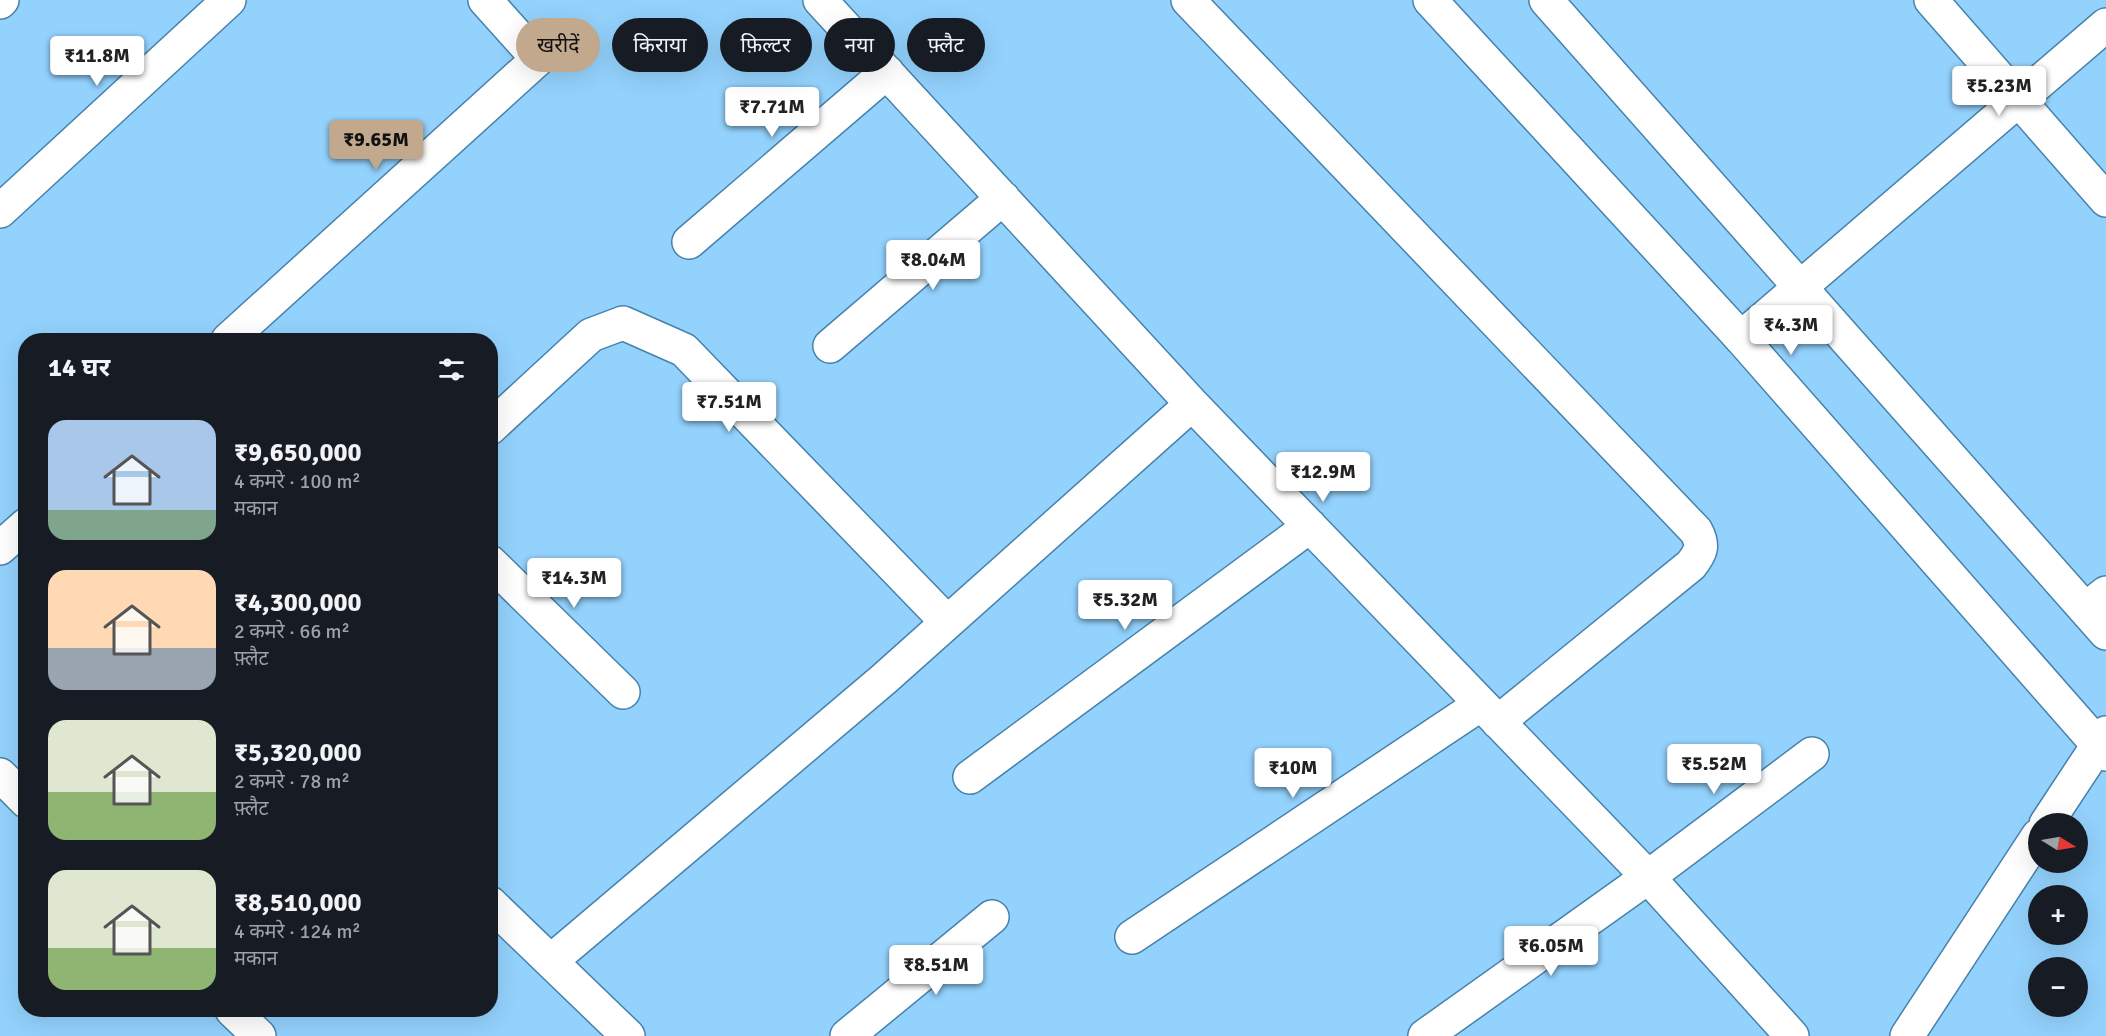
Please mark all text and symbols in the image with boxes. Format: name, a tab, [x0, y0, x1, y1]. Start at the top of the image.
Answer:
chip: खरीदें	[516, 18, 600, 72]
chip: किराया	[612, 18, 708, 72]
chip: फ़िल्टर	[720, 18, 812, 72]
chip: नया	[824, 18, 895, 72]
chip: फ़्लैट	[907, 18, 985, 72]
pin: ₹11.8M	[48, 36, 146, 87]
text: ₹11.8M	[64, 43, 130, 68]
pin: ₹5.23M	[1950, 66, 2048, 117]
text: ₹5.23M	[1966, 73, 2032, 98]
pin: ₹7.71M	[723, 87, 821, 138]
text: ₹7.71M	[739, 94, 805, 119]
pin: ₹9.65M	[327, 120, 425, 171]
text: ₹9.65M	[343, 127, 409, 152]
pin: ₹8.04M	[884, 240, 982, 291]
text: ₹8.04M	[900, 247, 966, 272]
pin: ₹4.3M	[1749, 305, 1833, 356]
text: ₹4.3M	[1764, 312, 1818, 337]
text: 14 घर	[48, 352, 110, 384]
icon: filters	[435, 353, 468, 386]
pin: ₹7.51M	[680, 382, 778, 433]
text: ₹7.51M	[696, 389, 762, 414]
text: ₹9,650,000	[234, 437, 362, 469]
icon: home	[96, 444, 168, 516]
pin: ₹12.9M	[1274, 452, 1372, 503]
text: ₹12.9M	[1290, 459, 1356, 484]
text: 4 कमरे · 100 m²	[234, 469, 361, 494]
text: मकान	[234, 496, 278, 521]
pin: ₹14.3M	[525, 558, 623, 609]
text: ₹14.3M	[541, 565, 607, 590]
pin: ₹5.32M	[1076, 580, 1174, 631]
text: ₹4,300,000	[234, 587, 362, 619]
text: ₹5.32M	[1092, 587, 1158, 612]
icon: home	[96, 594, 168, 666]
text: 2 कमरे · 66 m²	[234, 619, 350, 644]
text: फ़्लैट	[234, 646, 269, 671]
text: ₹5,320,000	[234, 737, 362, 769]
icon: home	[96, 744, 168, 816]
pin: ₹5.52M	[1665, 744, 1763, 795]
pin: ₹10M	[1257, 748, 1329, 799]
text: ₹5.52M	[1681, 751, 1747, 776]
text: ₹10M	[1268, 755, 1318, 780]
text: 2 कमरे · 78 m²	[234, 769, 350, 794]
text: फ़्लैट	[234, 796, 269, 821]
north arrow	[2028, 813, 2088, 873]
map controls	[2028, 813, 2088, 1017]
button: +	[2028, 885, 2088, 945]
text: ₹8,510,000	[234, 887, 362, 919]
icon: home	[96, 894, 168, 966]
text: 4 कमरे · 124 m²	[234, 919, 361, 944]
pin: ₹6.05M	[1502, 926, 1600, 977]
text: ₹6.05M	[1518, 933, 1584, 958]
pin: ₹8.51M	[887, 945, 985, 996]
text: मकान	[234, 946, 278, 971]
text: ₹8.51M	[903, 952, 969, 977]
button: −	[2028, 957, 2088, 1017]

